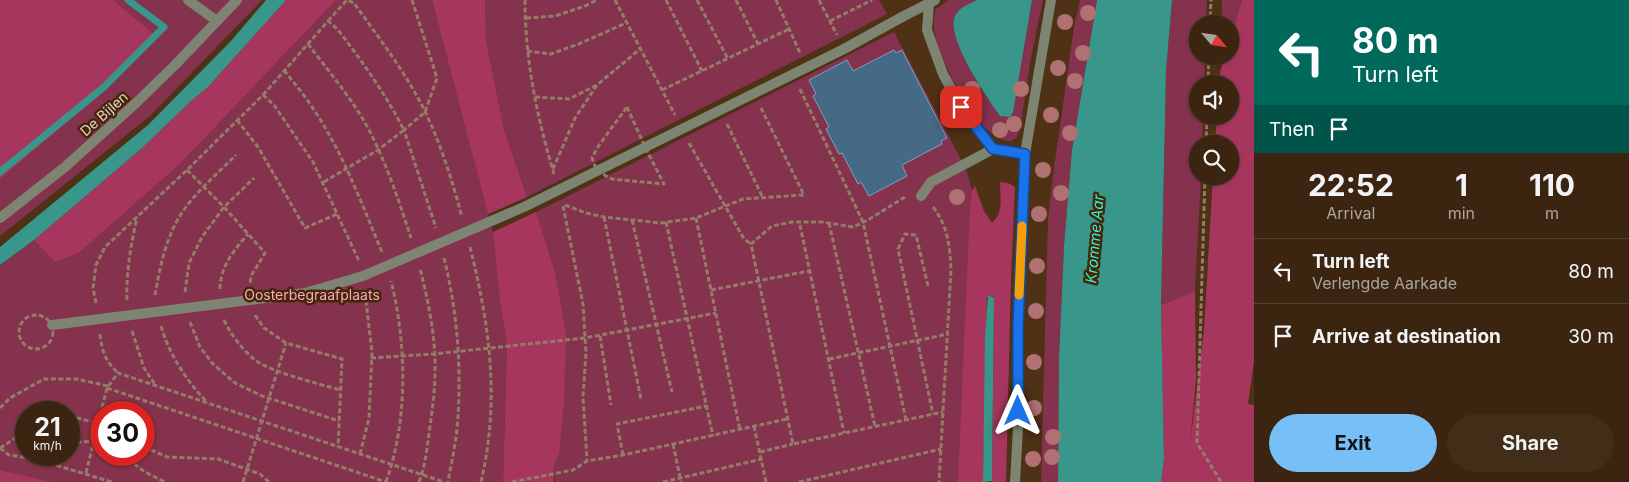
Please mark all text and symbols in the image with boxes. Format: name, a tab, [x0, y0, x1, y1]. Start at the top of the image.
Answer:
north arrow	[1189, 15, 1239, 65]
map controls	[1189, 15, 1239, 185]
text: 80 m	[1352, 19, 1439, 61]
icon: left	[1269, 20, 1334, 85]
text: Turn left	[1352, 61, 1438, 87]
button: sound	[1189, 75, 1239, 125]
pin	[940, 86, 982, 128]
street label: De Bijlen	[76, 88, 131, 139]
icon: arrive	[947, 93, 975, 121]
icon: arrive	[1325, 115, 1353, 143]
text: Then	[1269, 118, 1315, 141]
button: search	[1189, 135, 1239, 185]
text: 22:52	[1308, 167, 1394, 203]
text: 1	[1455, 167, 1468, 203]
text: 110	[1529, 167, 1575, 203]
water label: Kromme Aar	[1081, 194, 1108, 284]
text: Arrival	[1326, 203, 1375, 223]
text: min	[1448, 203, 1475, 223]
text: m	[1545, 203, 1559, 223]
text: Turn left	[1312, 250, 1390, 273]
icon: left	[1269, 257, 1297, 285]
text: 80 m	[1568, 260, 1614, 283]
text: Verlengde Aarkade	[1312, 273, 1457, 293]
park label: Oosterbegraafplaats	[244, 286, 380, 303]
icon: arrive	[1269, 322, 1297, 350]
text: Arrive at destination	[1312, 325, 1501, 348]
text: 30 m	[1568, 325, 1614, 348]
position arrow	[991, 384, 1043, 436]
speed limit sign: 30	[90, 401, 155, 466]
text: 21	[34, 412, 61, 442]
button: Exit	[1269, 414, 1437, 472]
button: Share	[1447, 414, 1614, 472]
text: km/h	[33, 438, 62, 453]

